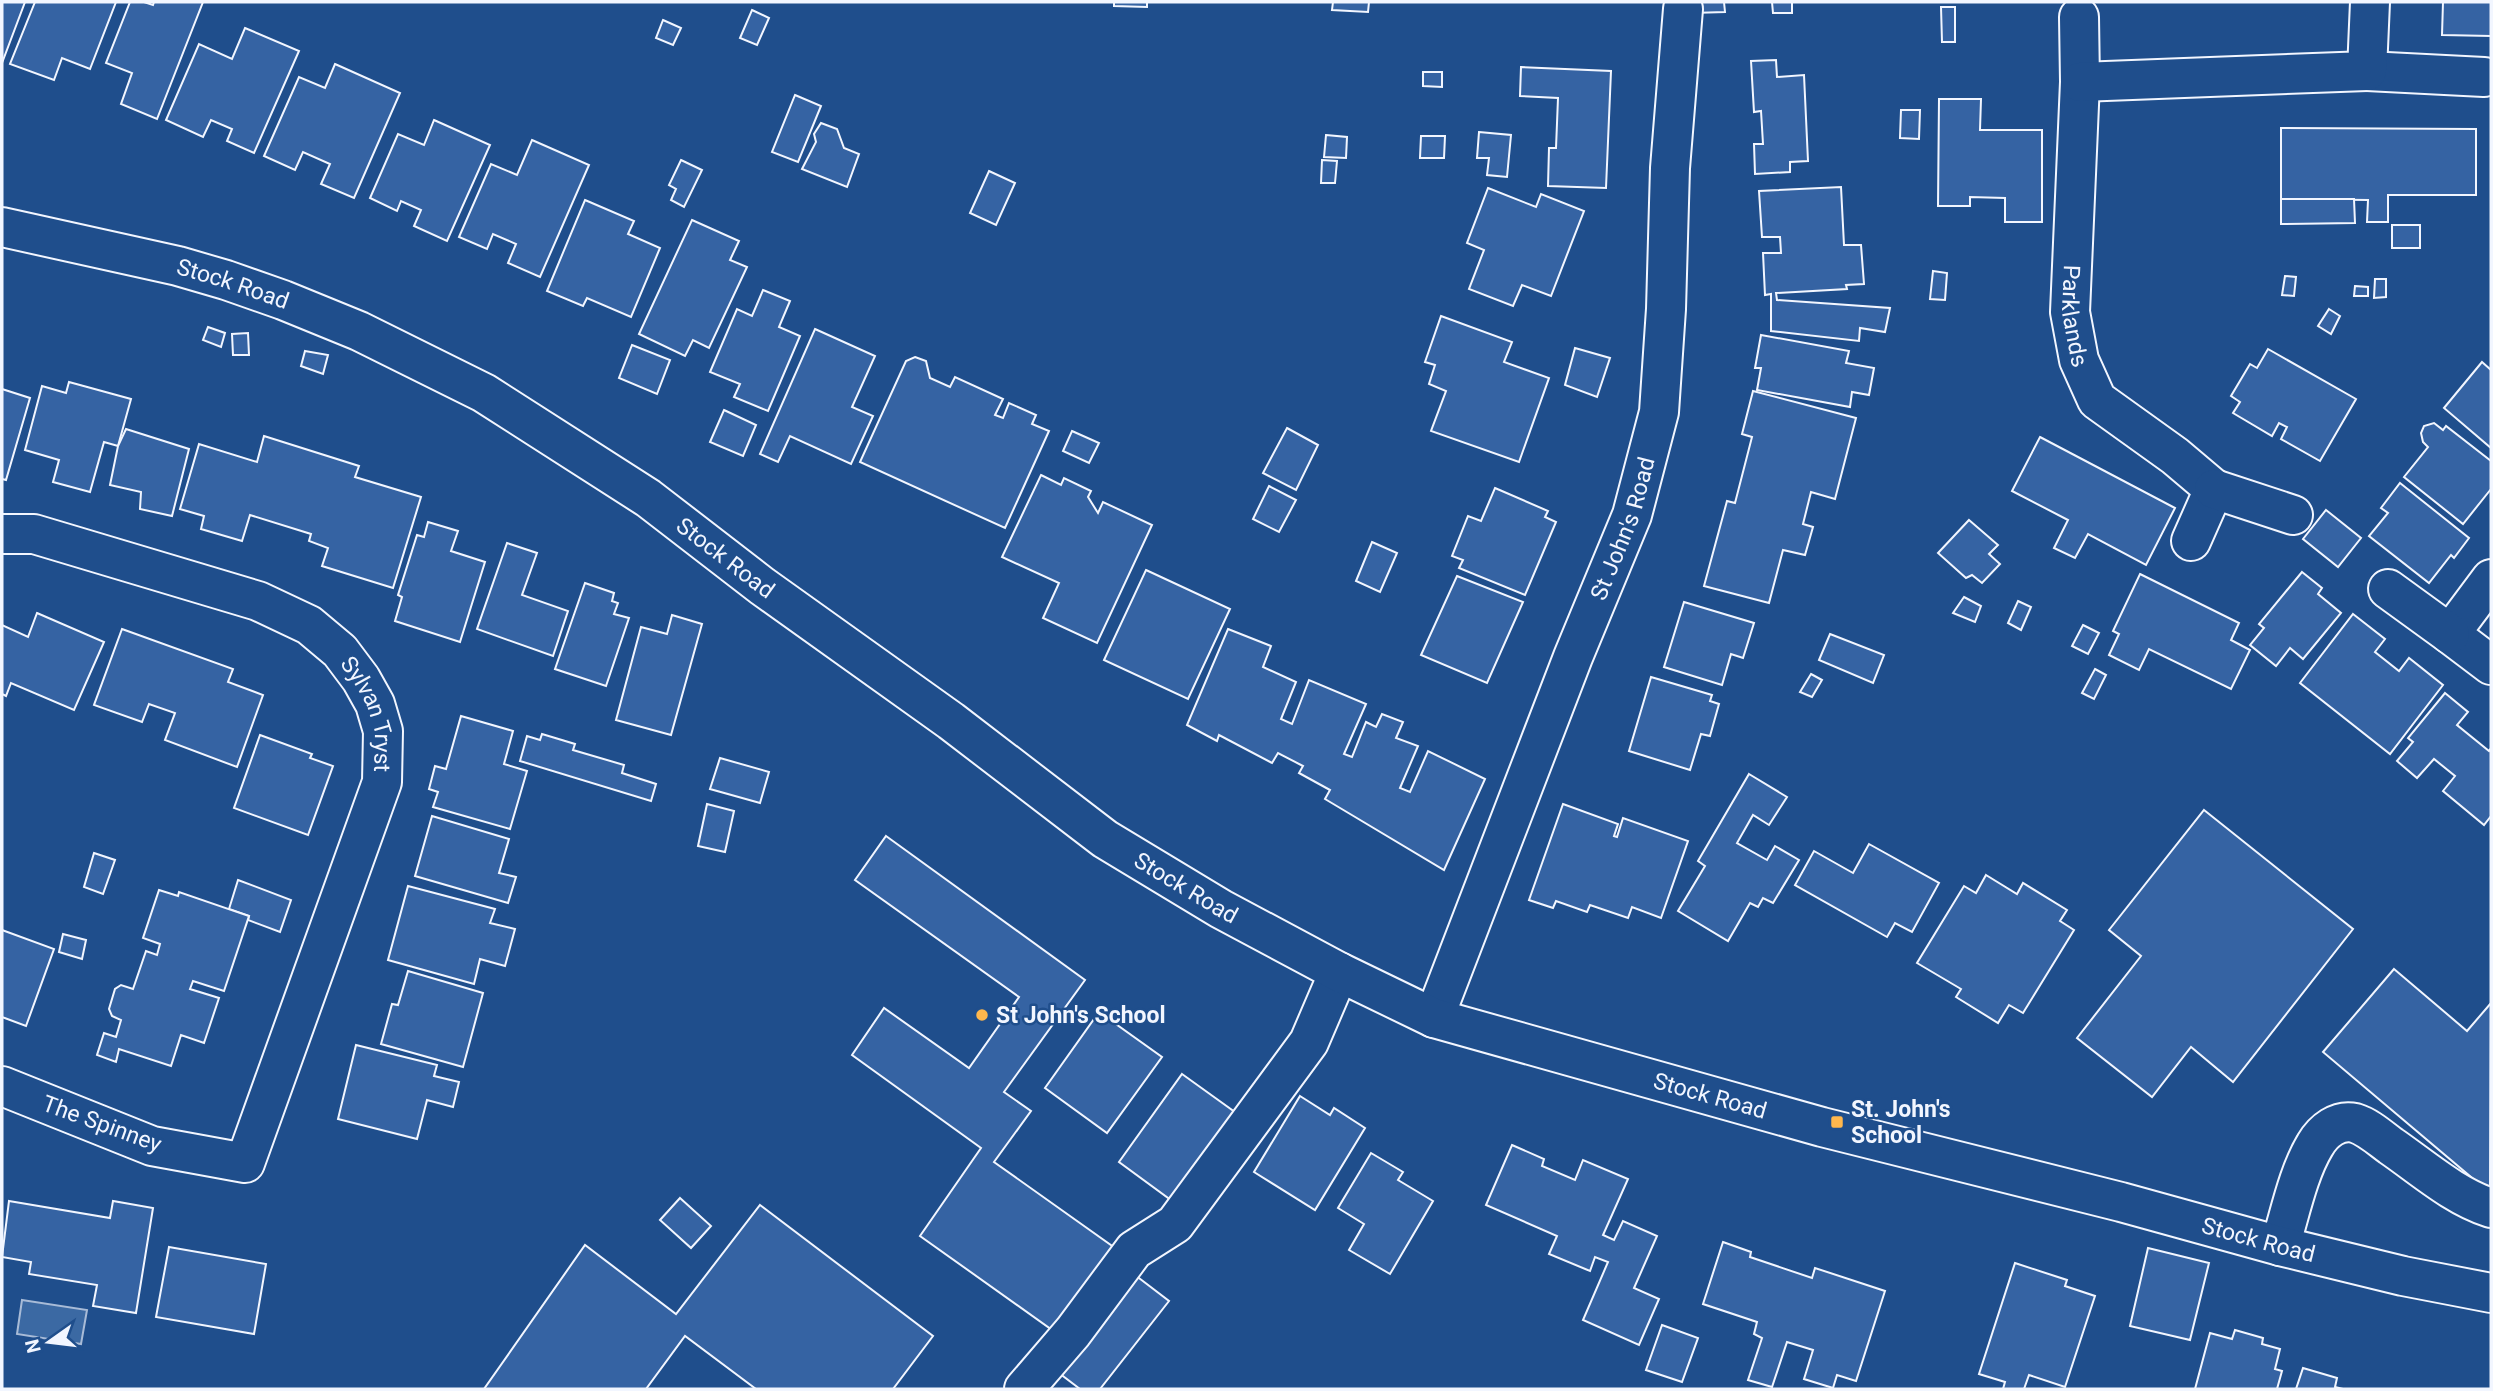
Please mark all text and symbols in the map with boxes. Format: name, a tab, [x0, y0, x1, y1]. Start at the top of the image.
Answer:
street label: Stock Road	[174, 253, 293, 315]
street label: Parklands	[2057, 264, 2094, 371]
street label: St John's Road	[1585, 454, 1660, 604]
street label: Stock Road	[671, 512, 780, 604]
street label: Sylvan Tryst	[335, 651, 397, 772]
street label: Stock Road	[1129, 846, 1243, 929]
place label: St John's School	[996, 1002, 1166, 1029]
marker: St John's School	[974, 1007, 990, 1023]
street label: Stock Road	[1651, 1067, 1770, 1124]
street label: The Spinney	[39, 1090, 165, 1158]
place label: St. John's School	[1851, 1096, 1950, 1149]
marker: St. John's School	[1829, 1114, 1845, 1130]
street label: Stock Road	[2199, 1212, 2318, 1268]
north arrow	[14, 1307, 84, 1377]
text: N	[20, 1337, 46, 1355]

